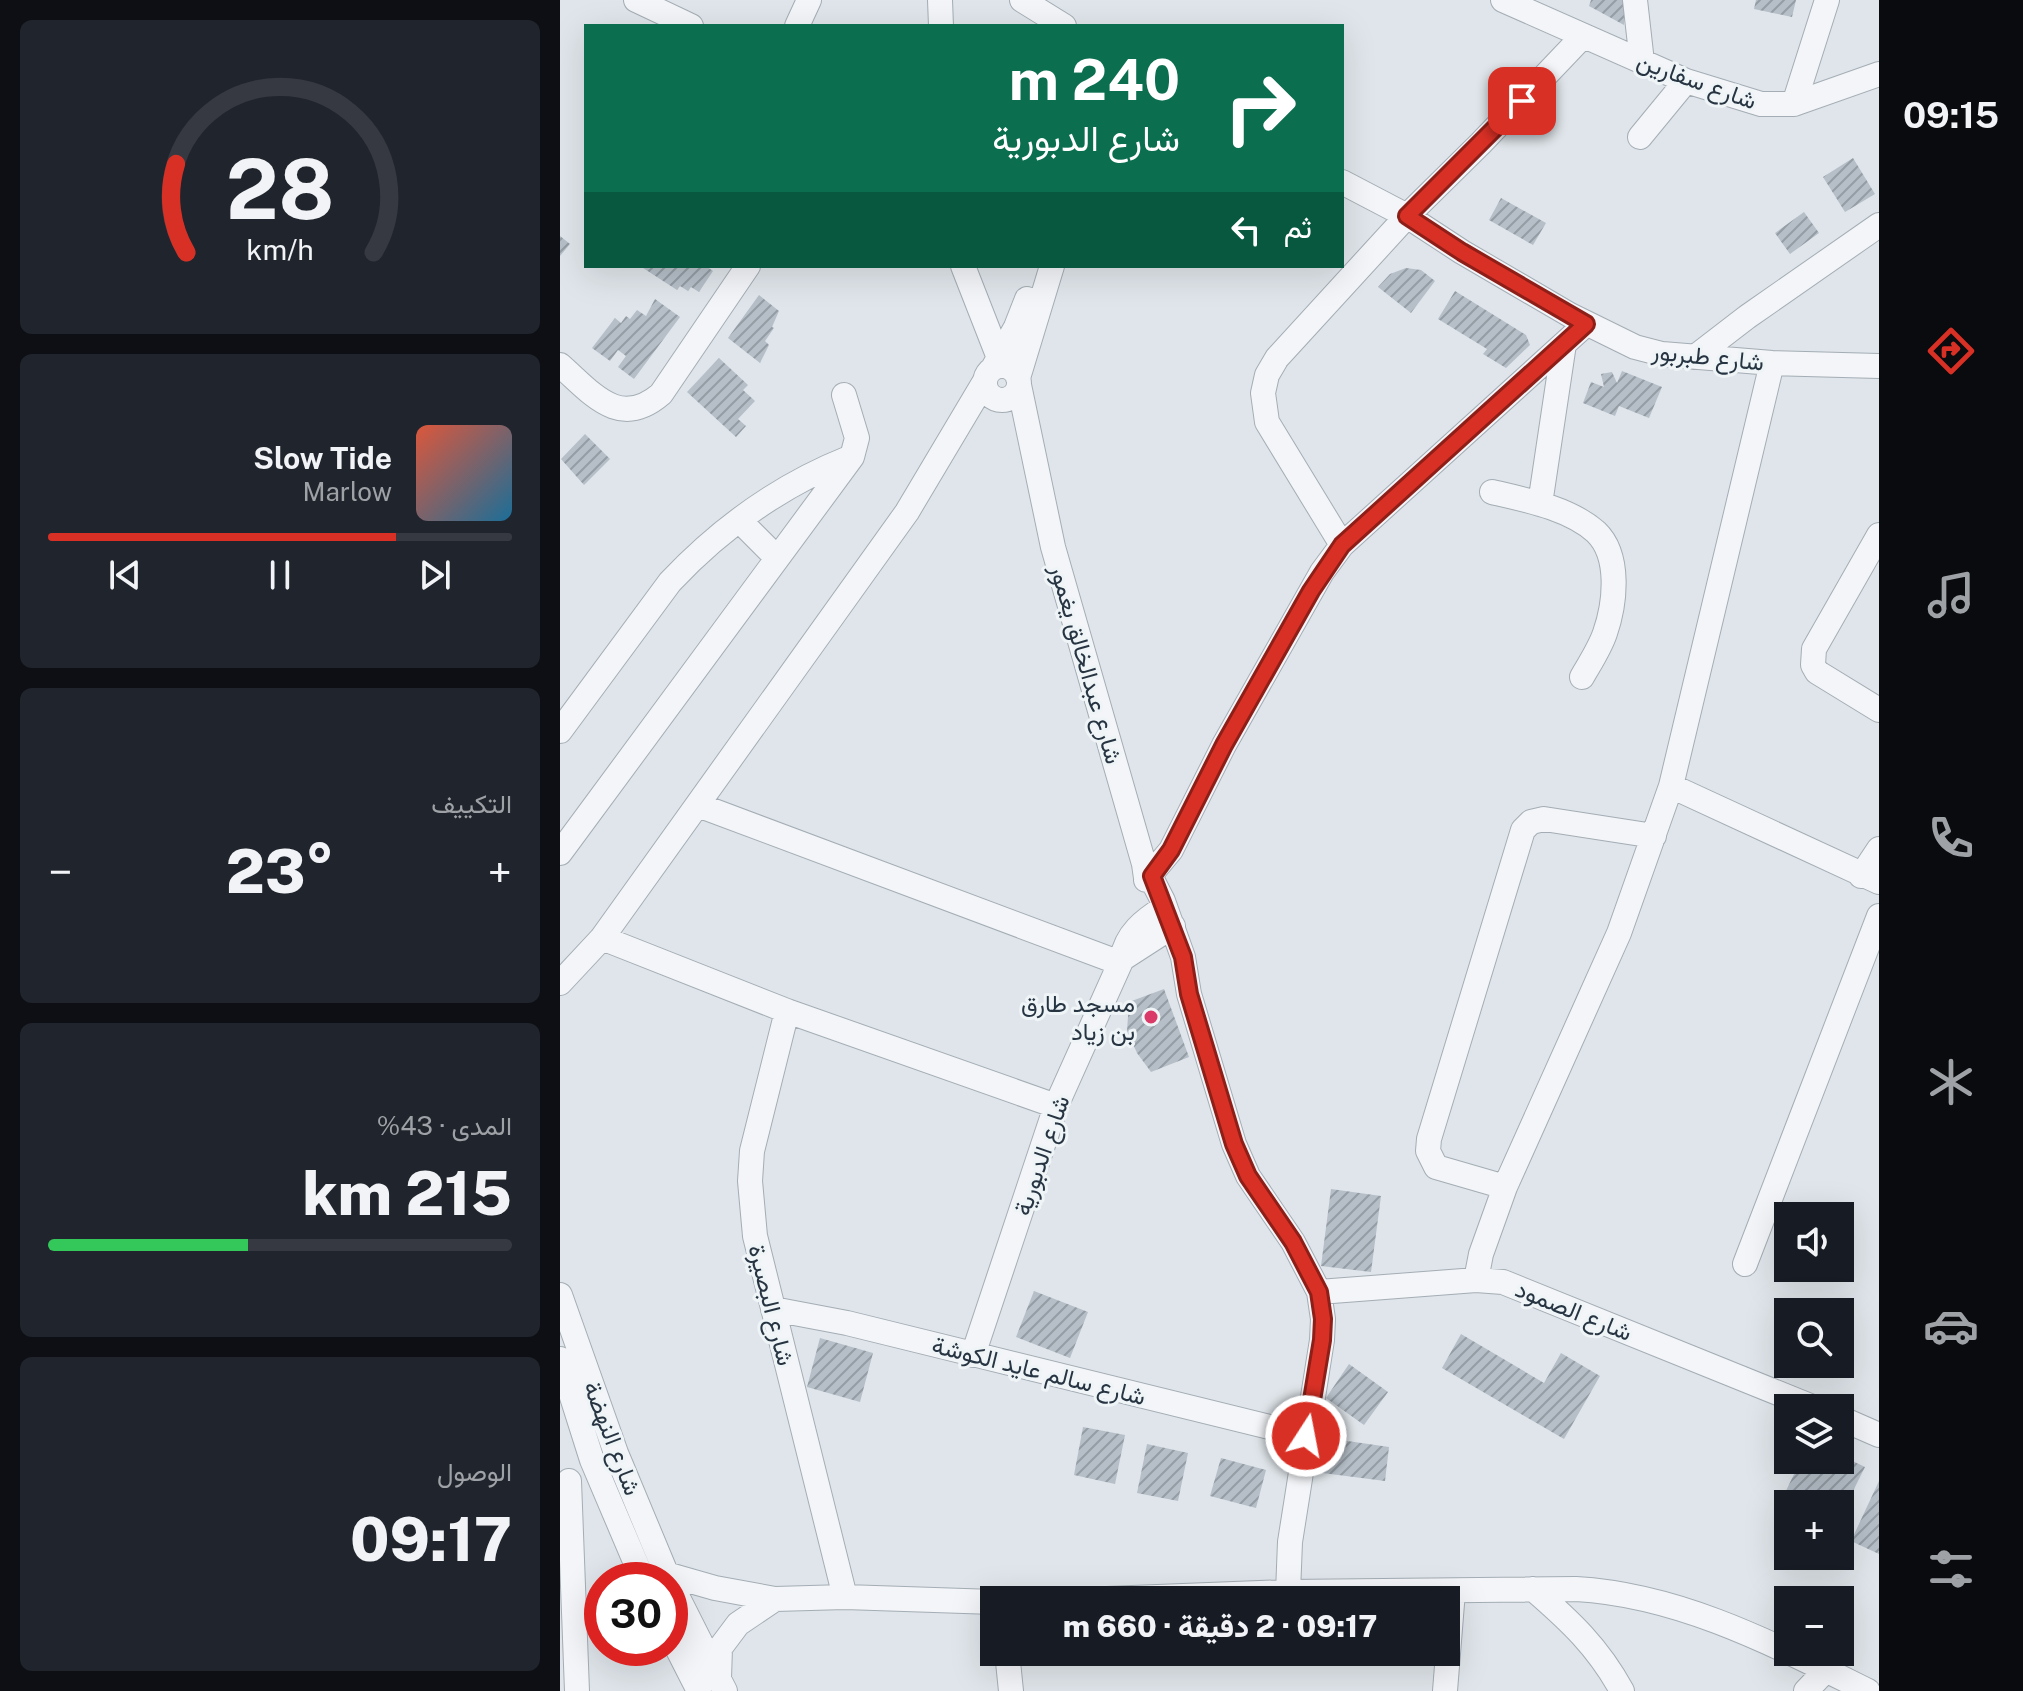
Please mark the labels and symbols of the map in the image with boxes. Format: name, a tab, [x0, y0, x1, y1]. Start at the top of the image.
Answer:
street label: شارع سفارين	[1632, 45, 1761, 117]
pin	[1488, 67, 1556, 135]
street label: شارع طبربور	[1649, 336, 1766, 379]
street label: شارع عبدالخالق يغمور	[1042, 560, 1129, 768]
place label: مسجد طارق بن زياد	[1021, 989, 1135, 1047]
marker: مسجد طارق بن زياد	[1142, 1008, 1160, 1026]
street label: شارع الدبورية	[1007, 1091, 1077, 1220]
street label: شارع البصيرة	[741, 1242, 801, 1369]
street label: شارع الصمود	[1511, 1274, 1636, 1349]
street label: شارع سالم عايد الكوشة	[929, 1330, 1149, 1413]
street label: شارع النهضة	[576, 1377, 648, 1500]
position arrow	[1264, 1394, 1348, 1478]
speed limit sign: 30	[584, 1562, 688, 1666]

